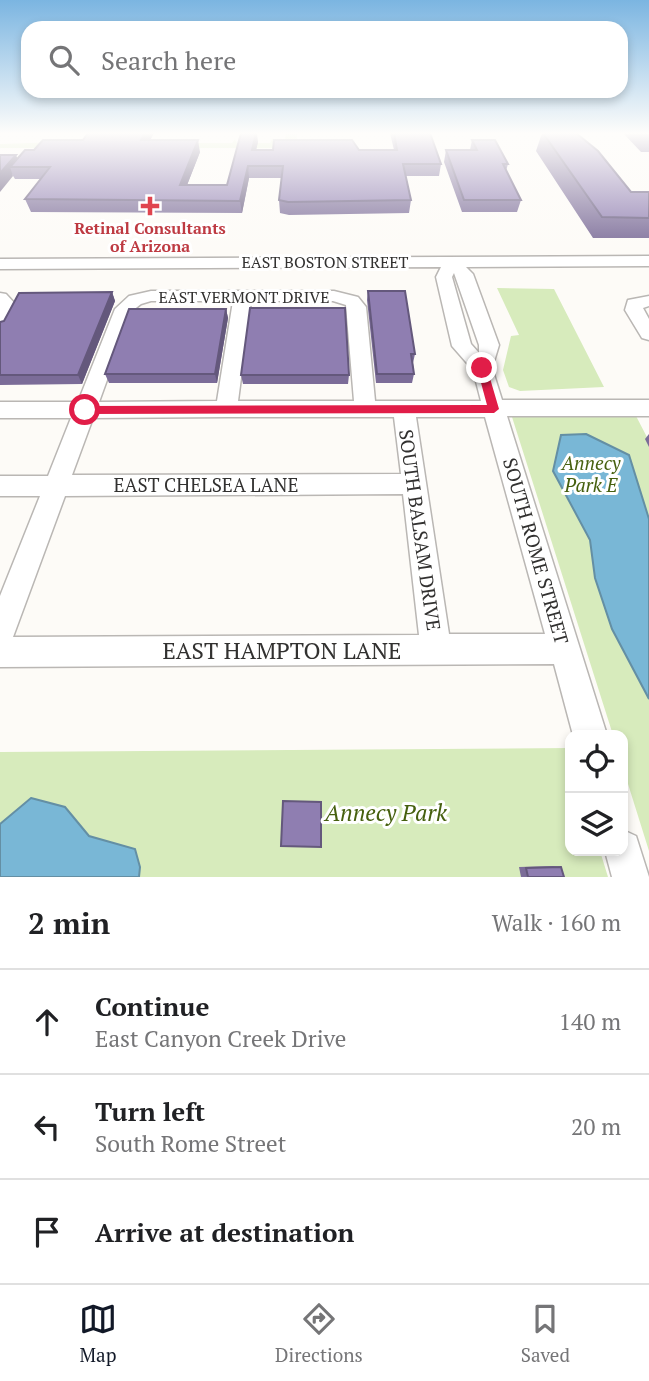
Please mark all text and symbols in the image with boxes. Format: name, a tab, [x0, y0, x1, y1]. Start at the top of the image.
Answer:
search box	[21, 21, 628, 98]
icon: search	[45, 41, 83, 79]
text: Search here	[101, 43, 236, 77]
marker: Retinal Consultants of Arizona	[140, 196, 160, 216]
place label: Retinal Consultants of Arizona	[74, 217, 226, 257]
street label: EAST BOSTON STREET	[241, 251, 409, 273]
street label: EAST VERMONT DRIVE	[158, 286, 330, 308]
route end	[466, 352, 497, 383]
route start	[69, 394, 100, 425]
street label: SOUTH BALSAM DRIVE	[394, 428, 447, 632]
park label: Annecy Park E	[561, 450, 622, 497]
street label: SOUTH ROME STREET	[498, 455, 575, 647]
street label: EAST CHELSEA LANE	[113, 472, 299, 497]
street label: EAST HAMPTON LANE	[162, 635, 402, 666]
map controls	[565, 730, 628, 856]
button: locate	[565, 730, 628, 793]
button: layers	[565, 793, 628, 856]
park label: Annecy Park	[323, 797, 448, 828]
text: 2 min	[28, 903, 110, 943]
text: Walk · 160 m	[492, 907, 621, 938]
text: Continue	[95, 989, 209, 1023]
icon: ahead	[28, 1003, 66, 1041]
text: 140 m	[559, 1006, 621, 1037]
text: East Canyon Creek Drive	[95, 1023, 346, 1054]
text: Turn left	[95, 1094, 205, 1128]
icon: left	[28, 1108, 66, 1146]
text: 20 m	[571, 1111, 621, 1142]
text: South Rome Street	[95, 1128, 286, 1159]
icon: arrive	[28, 1213, 66, 1251]
text: Arrive at destination	[95, 1215, 354, 1249]
tab: Map	[79, 1300, 117, 1367]
tab: Directions	[275, 1300, 363, 1367]
tab: Saved	[521, 1300, 570, 1367]

